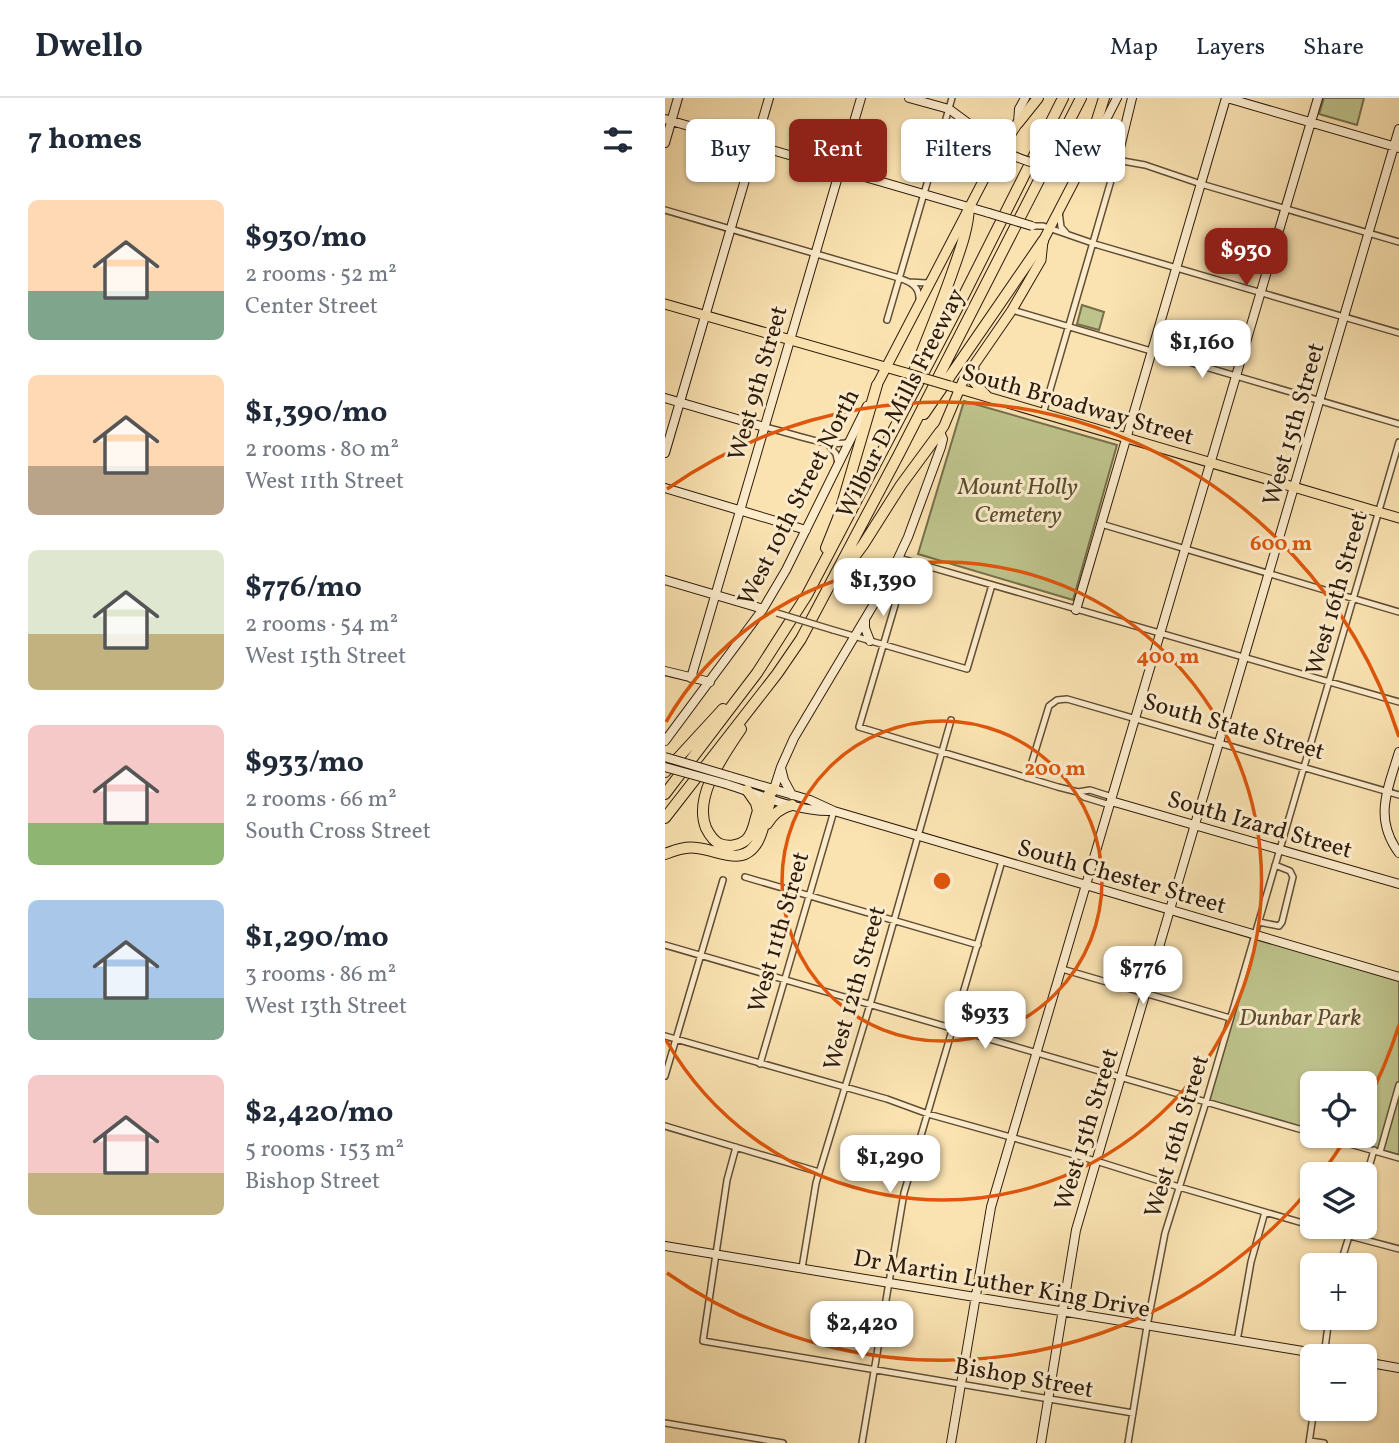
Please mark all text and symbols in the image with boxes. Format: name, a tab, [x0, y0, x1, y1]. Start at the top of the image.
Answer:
text: Dwello	[35, 25, 143, 71]
text: Map	[1110, 31, 1158, 65]
text: Layers	[1196, 31, 1265, 65]
text: Share	[1303, 31, 1364, 65]
text: 7 homes	[28, 119, 142, 161]
chip: Buy	[686, 119, 775, 182]
chip: Rent	[789, 119, 887, 182]
chip: Filters	[901, 119, 1016, 182]
chip: New	[1030, 119, 1125, 182]
icon: filters	[599, 121, 637, 159]
text: $930/mo	[245, 217, 367, 259]
icon: home	[84, 228, 168, 312]
pin: $930	[1205, 228, 1287, 288]
text: $930	[1221, 235, 1271, 267]
text: 2 rooms · 52 m²	[245, 259, 397, 291]
street label: Wilbur D. Mills Freeway	[829, 283, 975, 525]
text: Center Street	[245, 291, 378, 323]
street label: West 9th Street	[721, 302, 797, 465]
pin: $1,160	[1145, 320, 1259, 380]
text: $1,160	[1170, 327, 1234, 359]
street label: West 15th Street	[1255, 339, 1334, 510]
street label: South Broadway Street	[957, 356, 1198, 455]
street label: West 10th Street North	[730, 384, 869, 612]
text: $1,390/mo	[245, 392, 387, 434]
icon: home	[84, 403, 168, 487]
text: 2 rooms · 80 m²	[245, 434, 399, 466]
text: West 11th Street	[245, 466, 404, 498]
park label: Mount Holly Cemetery	[957, 471, 1078, 533]
street label: West 16th Street	[1298, 508, 1378, 679]
text: 600 m	[1250, 530, 1312, 559]
pin: $1,390	[826, 559, 940, 618]
text: $1,390	[850, 565, 916, 597]
text: $776/mo	[245, 567, 362, 609]
icon: home	[84, 578, 168, 662]
text: 2 rooms · 54 m²	[245, 609, 398, 641]
text: West 15th Street	[245, 641, 406, 673]
text: 400 m	[1137, 643, 1199, 672]
street label: South State Street	[1139, 686, 1328, 770]
text: $933/mo	[245, 742, 364, 784]
icon: home	[84, 753, 168, 837]
text: 200 m	[1024, 755, 1086, 784]
street label: South Izard Street	[1163, 783, 1356, 869]
text: 2 rooms · 66 m²	[245, 784, 397, 816]
text: South Cross Street	[245, 816, 431, 848]
street label: South Chester Street	[1013, 832, 1230, 924]
street label: West 11th Street	[741, 848, 819, 1017]
centre of rings	[930, 869, 954, 893]
street label: West 12th Street	[816, 902, 896, 1075]
text: $1,290/mo	[245, 917, 389, 959]
icon: home	[84, 928, 168, 1012]
pin: $776	[1102, 946, 1184, 1006]
text: $776	[1119, 953, 1167, 985]
text: 3 rooms · 86 m²	[245, 959, 396, 991]
text: West 13th Street	[245, 991, 407, 1023]
pin: $933	[944, 992, 1026, 1051]
text: $933	[961, 998, 1009, 1030]
park label: Dunbar Park	[1239, 1002, 1361, 1036]
street label: West 15th Street	[1047, 1044, 1129, 1215]
street label: West 16th Street	[1137, 1051, 1219, 1222]
map controls	[1300, 1071, 1377, 1421]
button: locate	[1300, 1071, 1377, 1148]
text: $2,420/mo	[245, 1092, 394, 1134]
icon: home	[84, 1103, 168, 1187]
text: 5 rooms · 153 m²	[245, 1134, 404, 1166]
pin: $1,290	[833, 1136, 947, 1195]
text: $1,290	[856, 1142, 924, 1174]
button: layers	[1300, 1162, 1377, 1239]
text: Bishop Street	[245, 1166, 380, 1198]
street label: Dr Martin Luther King Drive	[851, 1242, 1153, 1328]
button: +	[1300, 1253, 1377, 1330]
pin: $2,420	[805, 1302, 919, 1361]
text: $2,420	[826, 1308, 898, 1340]
button: −	[1300, 1344, 1377, 1421]
street label: Bishop Street	[951, 1350, 1096, 1408]

